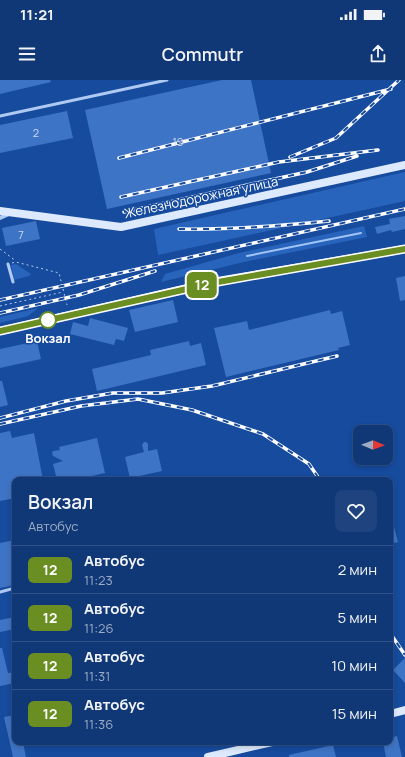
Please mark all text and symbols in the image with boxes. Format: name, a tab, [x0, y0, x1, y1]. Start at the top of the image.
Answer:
text: 11:21	[20, 4, 54, 25]
text: Commutr	[162, 42, 243, 66]
icon: menu	[16, 43, 38, 65]
icon: share	[367, 43, 389, 65]
house number: 2	[33, 125, 39, 140]
house number: 19	[172, 134, 184, 149]
street label: Железнодорожная улица	[122, 172, 280, 222]
house number: 7	[18, 227, 24, 242]
line badge: 12	[184, 272, 220, 298]
text: 12	[195, 275, 209, 294]
marker: Вокзал	[39, 311, 57, 329]
place label: Вокзал	[25, 329, 71, 347]
north arrow	[353, 425, 393, 465]
map controls	[353, 425, 393, 465]
text: Вокзал	[28, 489, 93, 515]
button: heart	[335, 490, 377, 532]
text: Автобус	[28, 517, 78, 535]
text: Автобус	[84, 550, 145, 571]
text: 2 мин	[338, 559, 377, 580]
text: 12	[43, 560, 57, 579]
text: 11:23	[84, 571, 113, 589]
text: Автобус	[84, 598, 145, 619]
text: 5 мин	[338, 607, 377, 628]
text: 12	[43, 608, 57, 627]
text: 11:26	[84, 619, 114, 637]
text: Автобус	[84, 646, 145, 667]
text: 10 мин	[331, 655, 377, 676]
text: 12	[43, 656, 57, 675]
text: 11:31	[84, 667, 110, 685]
text: Автобус	[84, 694, 145, 715]
text: 15 мин	[332, 703, 377, 724]
text: 12	[43, 704, 57, 723]
text: 11:36	[84, 715, 113, 733]

